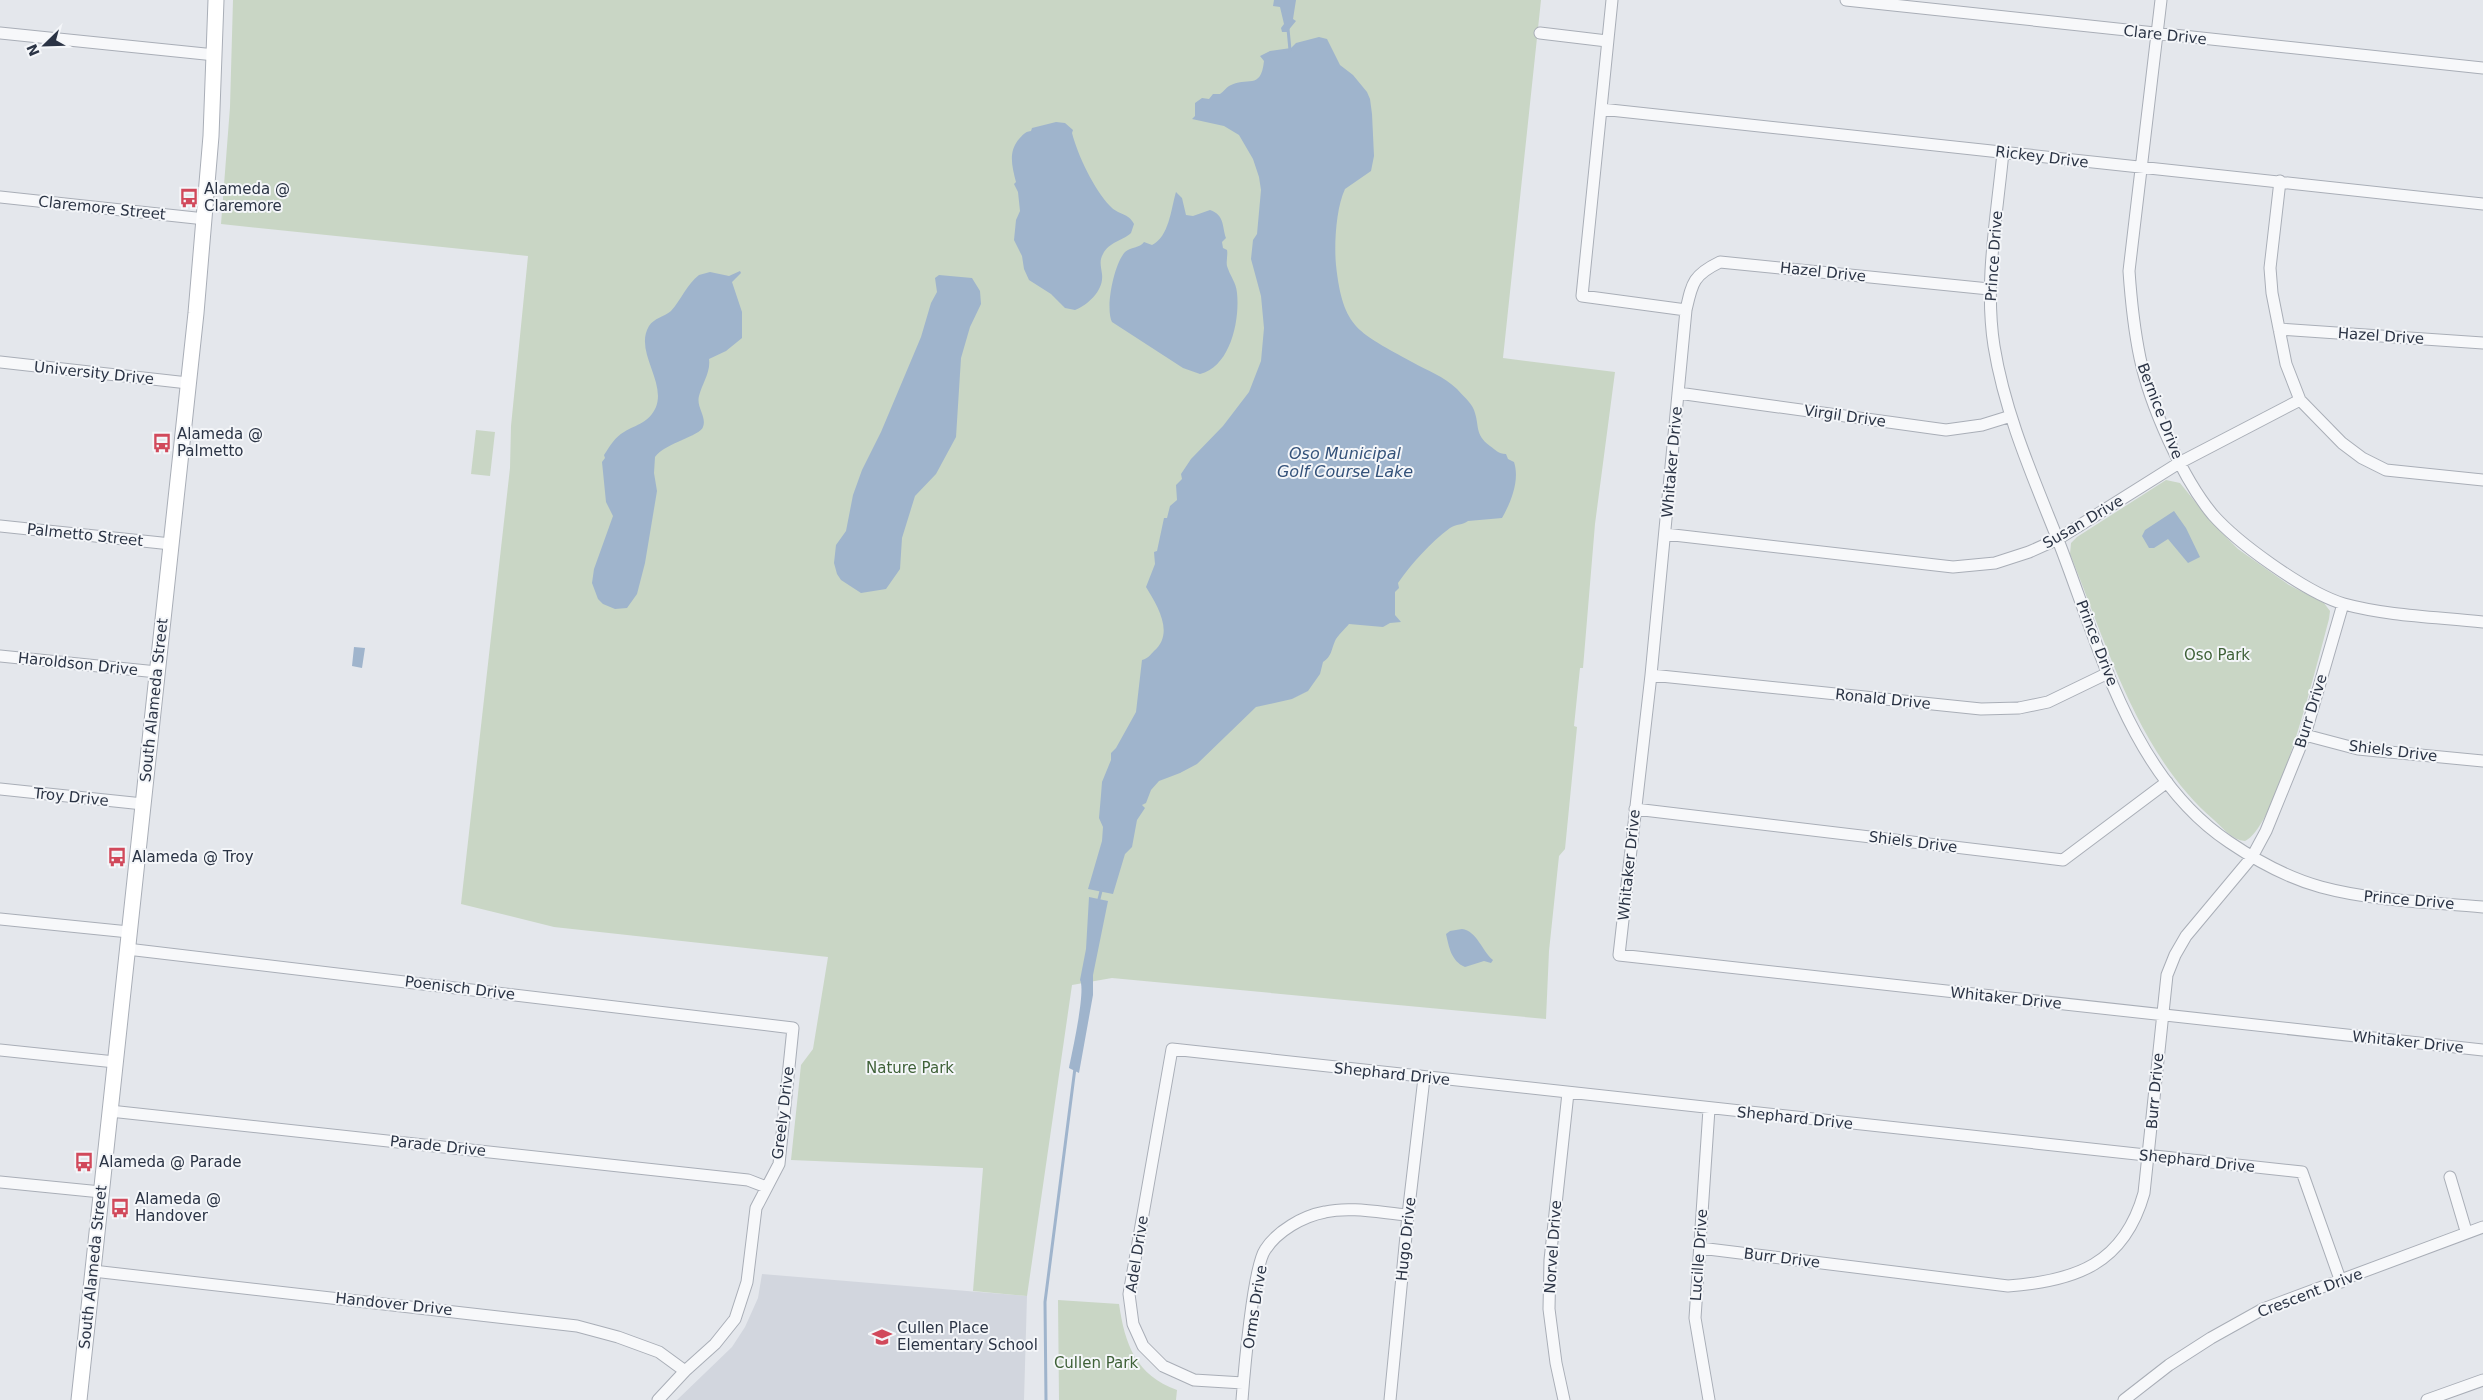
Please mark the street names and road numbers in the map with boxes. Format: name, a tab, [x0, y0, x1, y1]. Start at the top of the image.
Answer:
street label: Clare Drive	[2122, 22, 2208, 48]
street label: Rickey Drive	[1994, 142, 2090, 172]
street label: Claremore Street	[37, 192, 167, 224]
street label: Prince Drive	[1982, 210, 2006, 302]
street label: Hazel Drive	[1779, 259, 1867, 285]
street label: Hazel Drive	[2337, 324, 2425, 348]
street label: University Drive	[33, 358, 155, 388]
street label: Bernice Drive	[2133, 360, 2187, 462]
street label: Virgil Drive	[1803, 401, 1887, 431]
street label: Whitaker Drive	[1658, 405, 1686, 519]
street label: Susan Drive	[2039, 492, 2127, 552]
street label: Palmetto Street	[26, 520, 144, 550]
street label: Prince Drive	[2072, 597, 2122, 689]
street label: South Alameda Street	[136, 617, 172, 783]
street label: Haroldson Drive	[17, 649, 139, 679]
street label: Burr Drive	[2291, 672, 2331, 750]
street label: Ronald Drive	[1834, 685, 1932, 713]
street label: Shiels Drive	[2348, 737, 2438, 765]
street label: Troy Drive	[31, 784, 110, 810]
street label: Whitaker Drive	[1614, 808, 1644, 922]
street label: Shiels Drive	[1868, 828, 1958, 856]
street label: Prince Drive	[2363, 887, 2455, 913]
street label: Poenisch Drive	[404, 972, 516, 1004]
street label: Whitaker Drive	[1949, 983, 2063, 1013]
street label: Whitaker Drive	[2351, 1027, 2465, 1057]
street label: Burr Drive	[2143, 1052, 2167, 1130]
street label: Shephard Drive	[1333, 1059, 1451, 1089]
street label: Greely Drive	[768, 1065, 798, 1161]
street label: Shephard Drive	[1736, 1103, 1854, 1133]
street label: Parade Drive	[389, 1132, 487, 1160]
street label: Shephard Drive	[2138, 1146, 2256, 1176]
street label: South Alameda Street	[75, 1184, 111, 1350]
street label: Hugo Drive	[1393, 1196, 1419, 1282]
street label: Norvel Drive	[1541, 1200, 1565, 1294]
street label: Lucille Drive	[1687, 1208, 1711, 1302]
street label: Adel Drive	[1122, 1214, 1152, 1294]
street label: Burr Drive	[1743, 1244, 1821, 1272]
street label: Orms Drive	[1239, 1264, 1271, 1350]
street label: Crescent Drive	[2255, 1265, 2365, 1321]
street label: Handover Drive	[335, 1289, 453, 1319]

